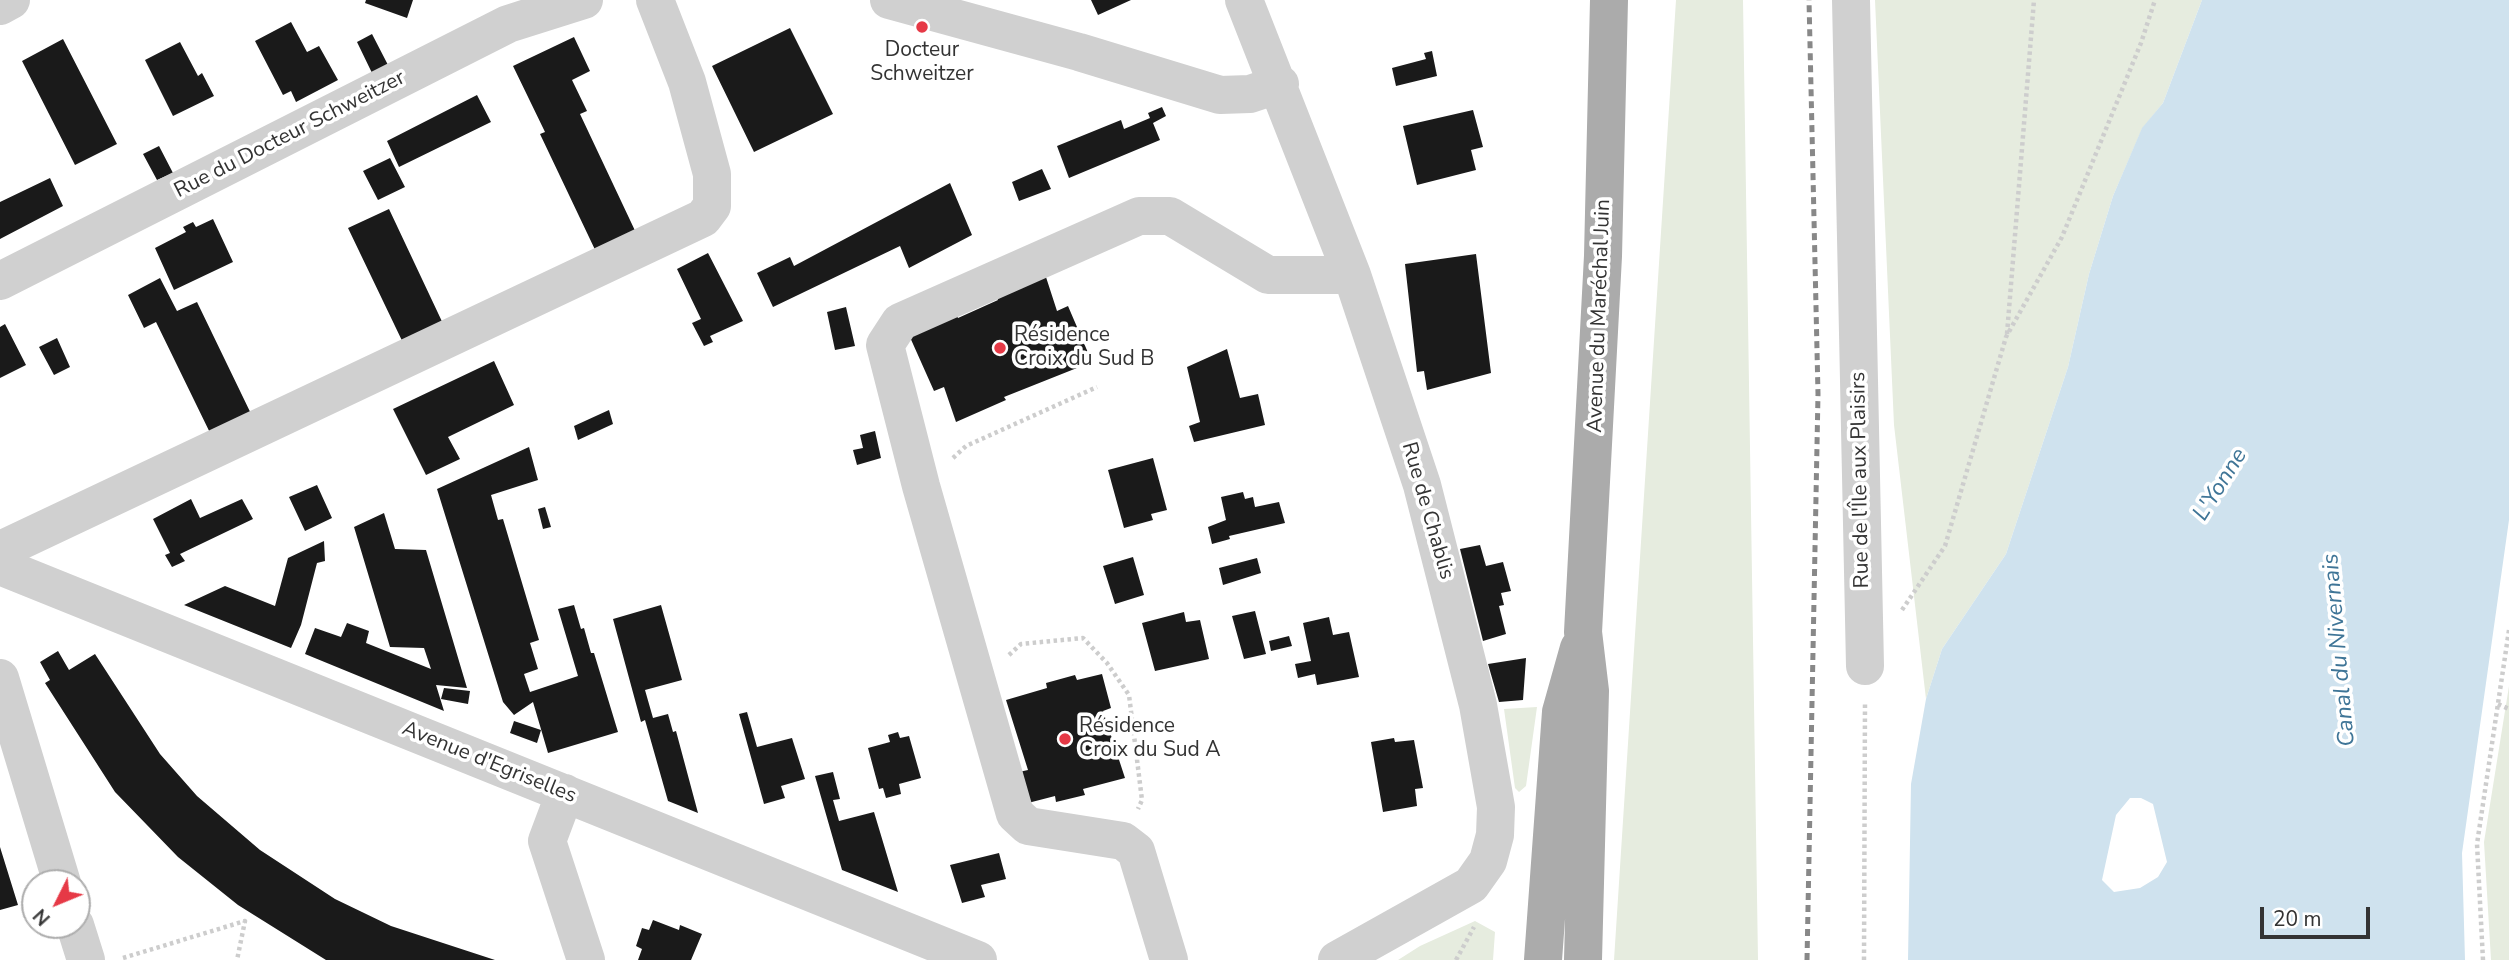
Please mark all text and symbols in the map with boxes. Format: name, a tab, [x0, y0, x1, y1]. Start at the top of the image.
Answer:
marker: Docteur Schweitzer	[914, 19, 930, 35]
place label: Docteur Schweitzer	[870, 38, 974, 88]
street label: Rue du Docteur Schweitzer	[170, 66, 410, 204]
street label: Avenue du Maréchal Juin	[1583, 199, 1617, 433]
place label: Résidence Croix du Sud B	[1014, 323, 1154, 373]
marker: Résidence Croix du Sud B	[992, 340, 1008, 356]
street label: Rue de l'Île aux Plaisirs	[1847, 371, 1875, 589]
street label: Rue de Chablis	[1395, 439, 1459, 583]
water label: L'Yonne	[2188, 444, 2254, 526]
water label: Canal du Nivernais	[2318, 552, 2362, 748]
place label: Résidence Croix du Sud A	[1079, 714, 1221, 764]
street label: Avenue d'Egriselles	[398, 717, 580, 809]
marker: Résidence Croix du Sud A	[1057, 731, 1073, 747]
north arrow	[21, 869, 91, 939]
scale bar	[2264, 894, 2374, 938]
text: N	[28, 903, 56, 931]
text: 20 m	[2273, 905, 2322, 933]

